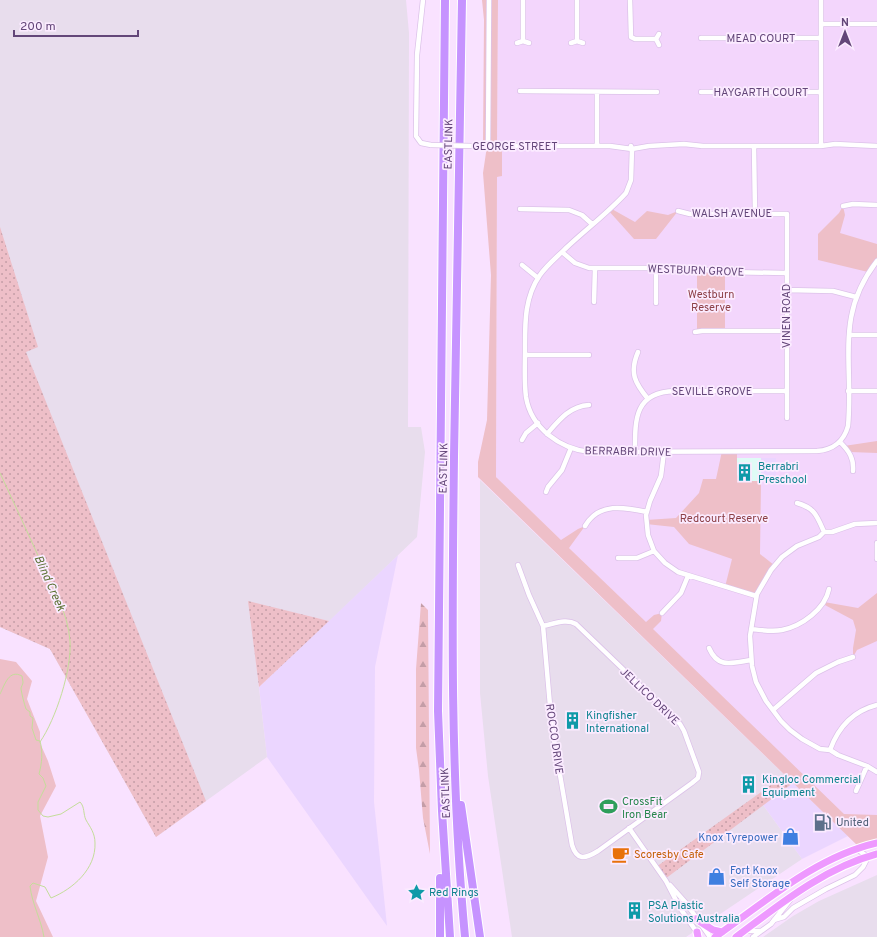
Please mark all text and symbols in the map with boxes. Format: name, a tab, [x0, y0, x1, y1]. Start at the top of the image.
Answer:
scale bar	[14, 12, 138, 38]
north arrow	[825, 12, 865, 52]
text: N	[841, 16, 849, 30]
text: 200 m	[20, 19, 56, 35]
street label: MEAD COURT	[727, 32, 795, 46]
street label: HAYGARTH COURT	[714, 86, 808, 100]
street label: EASTLINK	[442, 118, 456, 170]
street label: GEORGE STREET	[472, 140, 558, 154]
street label: WALSH AVENUE	[692, 207, 772, 221]
street label: WESTBURN GROVE	[647, 262, 745, 280]
street label: VINEN ROAD	[780, 284, 794, 348]
park label: Westburn Reserve	[688, 288, 734, 315]
street label: SEVILLE GROVE	[672, 385, 752, 399]
street label: EASTLINK	[437, 442, 451, 494]
street label: BERRABRI DRIVE	[584, 444, 672, 460]
place label: Berrabri Preschool	[758, 460, 807, 487]
building icon: Berrabri Preschool	[735, 462, 755, 482]
park label: Redcourt Reserve	[680, 512, 768, 526]
water label: Blind Creek	[30, 553, 69, 615]
street label: JELLICO DRIVE	[617, 665, 682, 728]
street label: ROCCO DRIVE	[542, 703, 566, 775]
place label: Kingfisher International	[586, 709, 649, 736]
building icon: Kingfisher International	[563, 711, 583, 731]
street label: EASTLINK	[438, 767, 454, 819]
place label: Kingloc Commercial Equipment	[762, 773, 861, 800]
building icon: Kingloc Commercial Equipment	[739, 775, 759, 795]
place label: CrossFit Iron Bear	[622, 795, 668, 822]
sports icon: CrossFit Iron Bear	[599, 797, 619, 817]
fuel station icon: United	[813, 812, 833, 832]
place label: United	[836, 816, 869, 830]
shop icon: Knox Tyrepower	[781, 827, 801, 847]
place label: Knox Tyrepower	[698, 831, 779, 845]
cafe icon: Scoresby Cafe	[611, 844, 631, 864]
place label: Scoresby Cafe	[634, 848, 704, 862]
place label: Fort Knox Self Storage	[730, 864, 790, 891]
shop icon: Fort Knox Self Storage	[707, 866, 727, 886]
place icon: Red Rings	[406, 882, 426, 902]
place label: Red Rings	[429, 886, 479, 900]
place label: PSA Plastic Solutions Australia	[648, 899, 740, 926]
building icon: PSA Plastic Solutions Australia	[625, 901, 645, 921]

